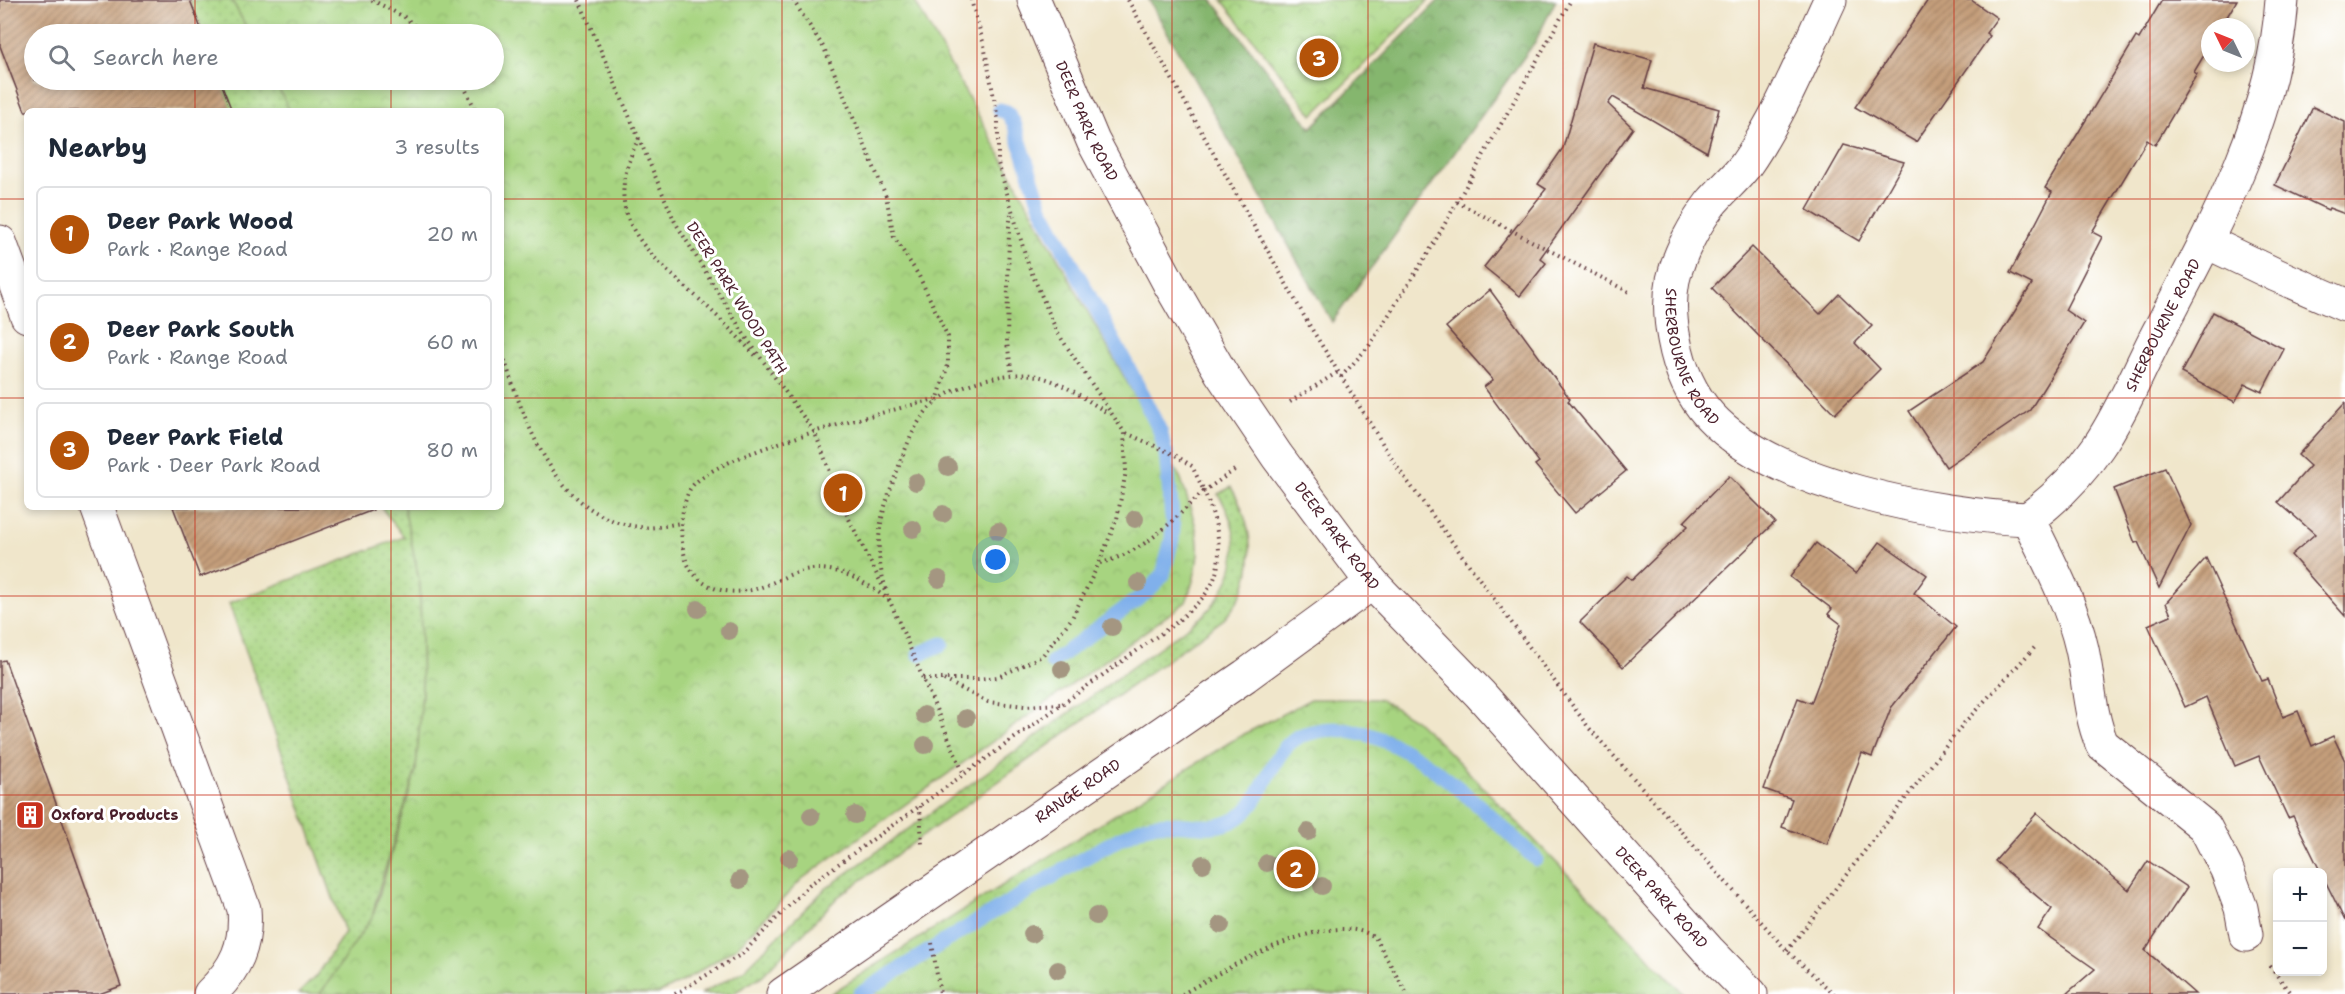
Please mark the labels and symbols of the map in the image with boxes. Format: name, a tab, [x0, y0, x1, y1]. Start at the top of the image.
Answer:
north arrow	[2201, 18, 2255, 72]
pin: 3	[1300, 36, 1338, 80]
street label: DEER PARK ROAD	[1051, 58, 1123, 185]
street label: DEER PARK WOOD PATH	[682, 218, 792, 378]
street label: SHERBOURNE ROAD	[2121, 255, 2205, 395]
street label: SHERBOURNE ROAD	[1660, 287, 1724, 430]
pin: 1	[824, 470, 862, 516]
street label: DEER PARK ROAD	[1290, 478, 1384, 595]
your location	[981, 545, 1010, 574]
street label: RANGE ROAD	[1031, 754, 1125, 828]
building icon: Oxford Products	[14, 799, 46, 831]
place label: Oxford Products	[51, 805, 178, 825]
street label: DEER PARK ROAD	[1611, 842, 1712, 953]
pin: 2	[1276, 846, 1316, 892]

